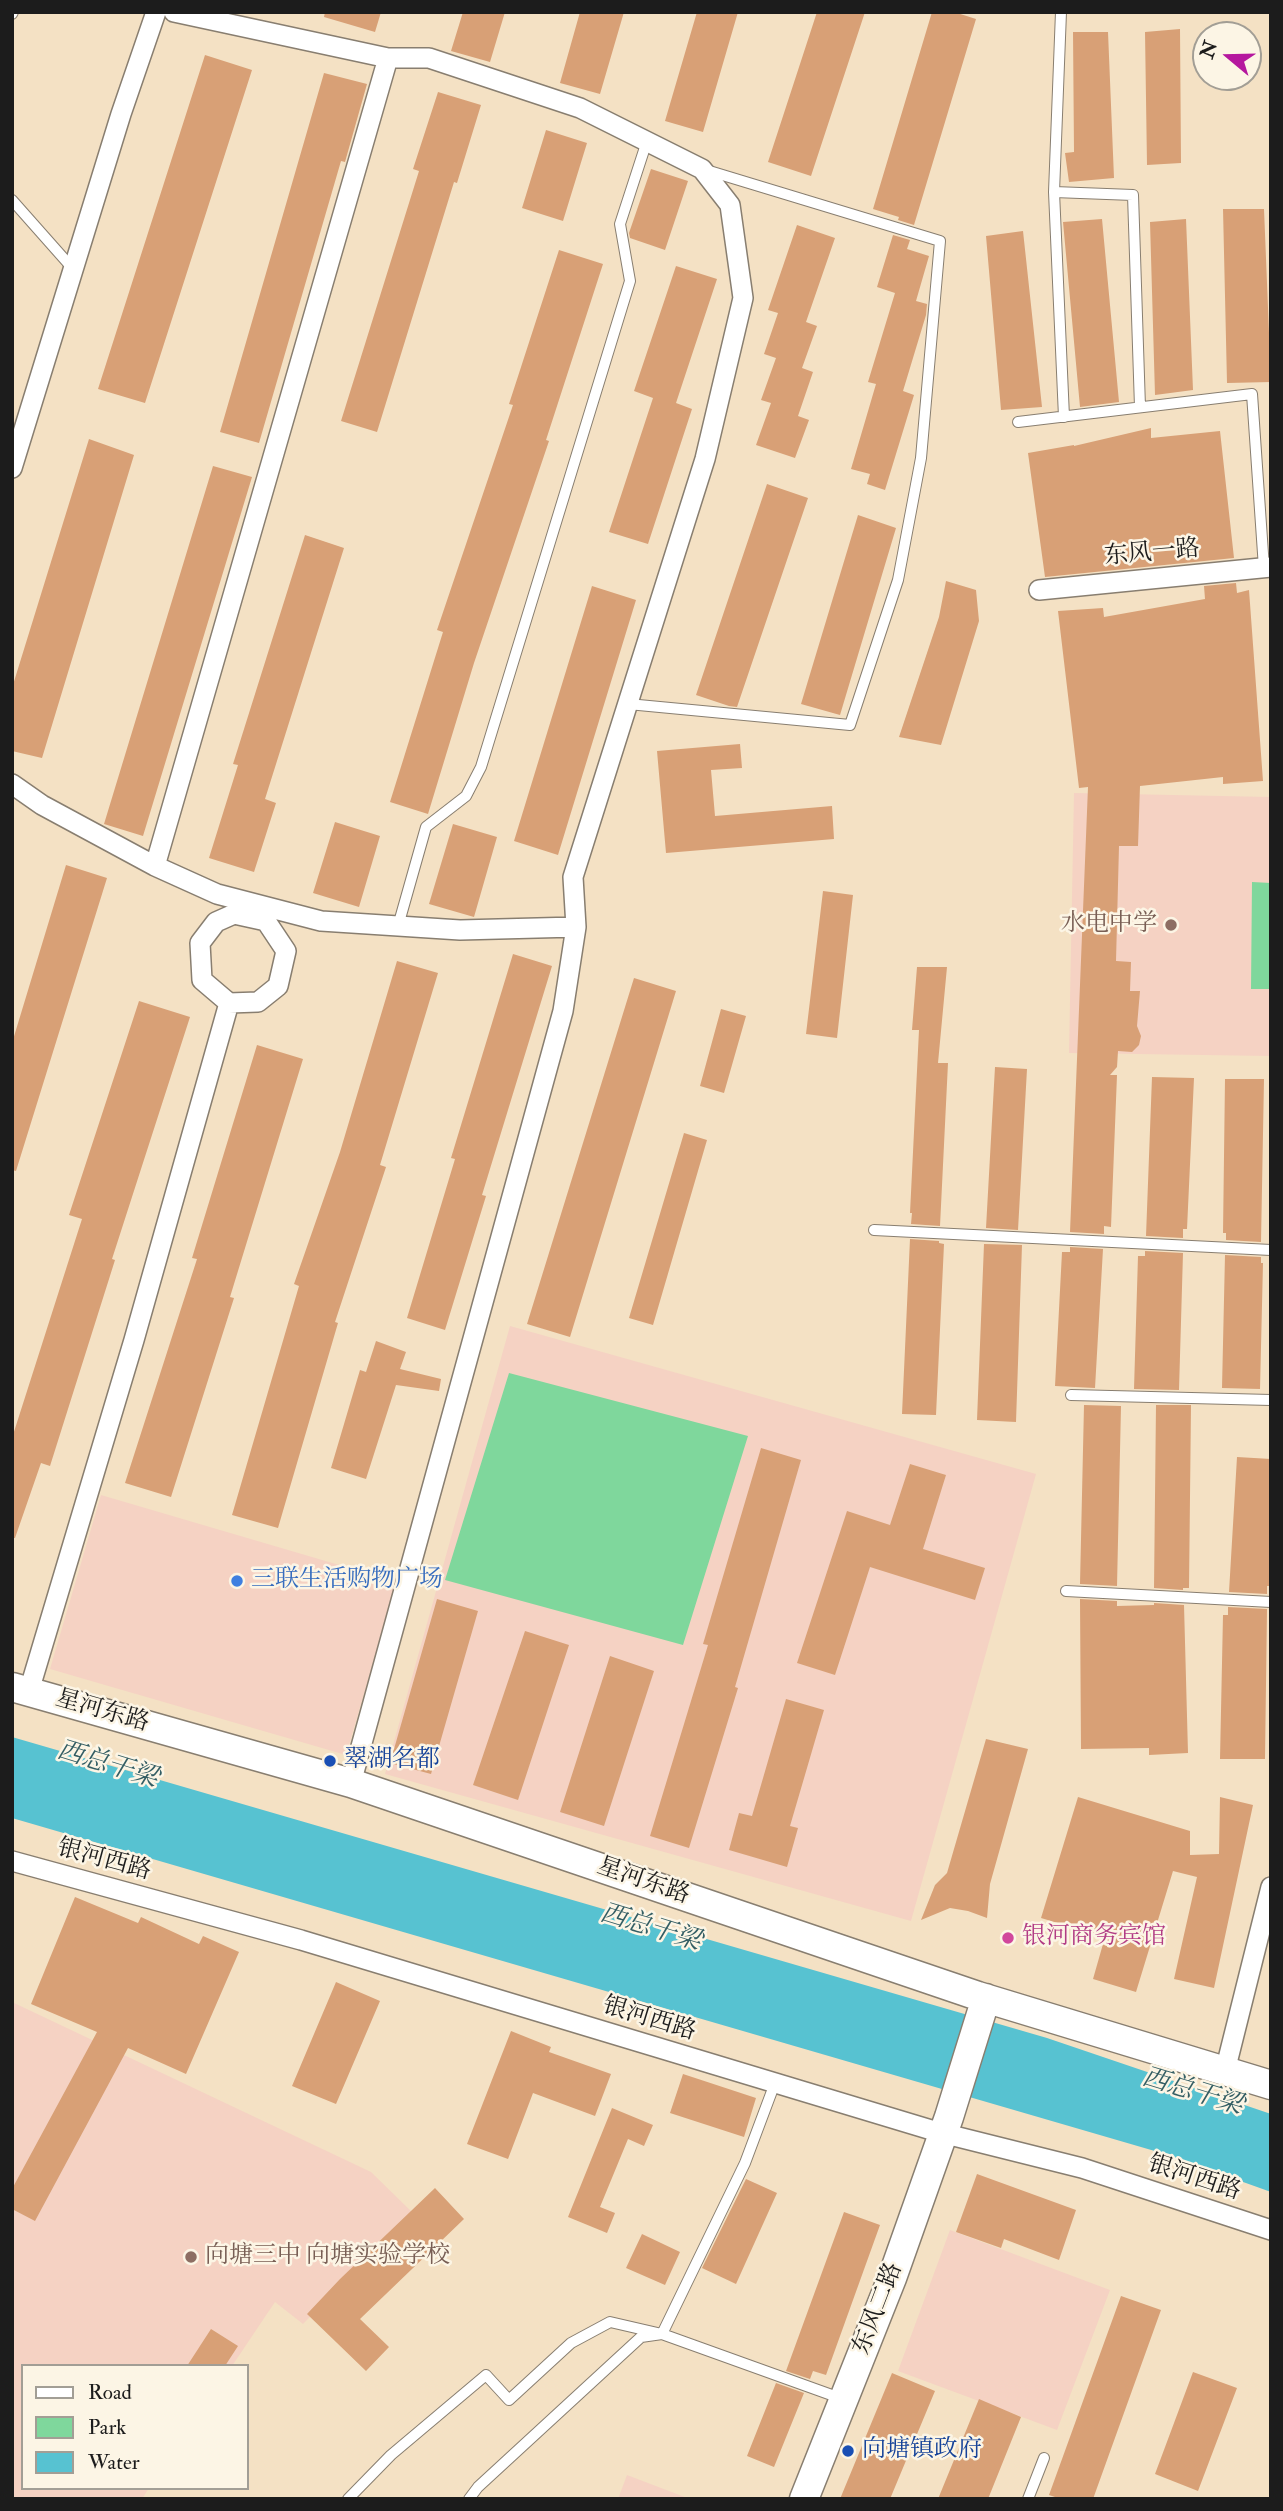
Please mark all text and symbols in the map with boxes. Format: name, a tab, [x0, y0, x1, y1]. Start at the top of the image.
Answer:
north arrow	[1192, 21, 1262, 91]
text: N	[1195, 38, 1223, 62]
street label: 东风一路	[1103, 535, 1201, 573]
place label: 水电中学	[1061, 911, 1157, 939]
marker: 水电中学	[1163, 917, 1179, 933]
place label: 三联生活购物广场	[251, 1567, 443, 1595]
marker: 三联生活购物广场	[229, 1573, 245, 1589]
street label: 星河东路	[52, 1685, 152, 1739]
water label: 西总干梁	[53, 1736, 161, 1796]
place label: 翠湖名都	[344, 1747, 440, 1775]
marker: 翠湖名都	[322, 1753, 338, 1769]
street label: 银河西路	[54, 1835, 154, 1887]
street label: 星河东路	[593, 1853, 693, 1911]
water label: 西总干梁	[596, 1899, 704, 1959]
place label: 银河商务宾馆	[1022, 1924, 1166, 1952]
marker: 银河商务宾馆	[1000, 1930, 1016, 1946]
street label: 银河西路	[599, 1992, 699, 2048]
water label: 西总干梁	[1138, 2063, 1246, 2123]
street label: 银河西路	[1144, 2150, 1244, 2208]
place label: 向塘三中 向塘实验学校	[205, 2243, 450, 2271]
marker: 向塘三中 向塘实验学校	[183, 2249, 199, 2265]
street label: 东风二路	[848, 2259, 910, 2359]
legend	[21, 2364, 248, 2490]
text: Road	[88, 2379, 132, 2406]
text: Park	[88, 2414, 126, 2441]
place label: 向塘镇政府	[862, 2437, 982, 2465]
marker: 向塘镇政府	[840, 2443, 856, 2459]
text: Water	[88, 2449, 140, 2476]

